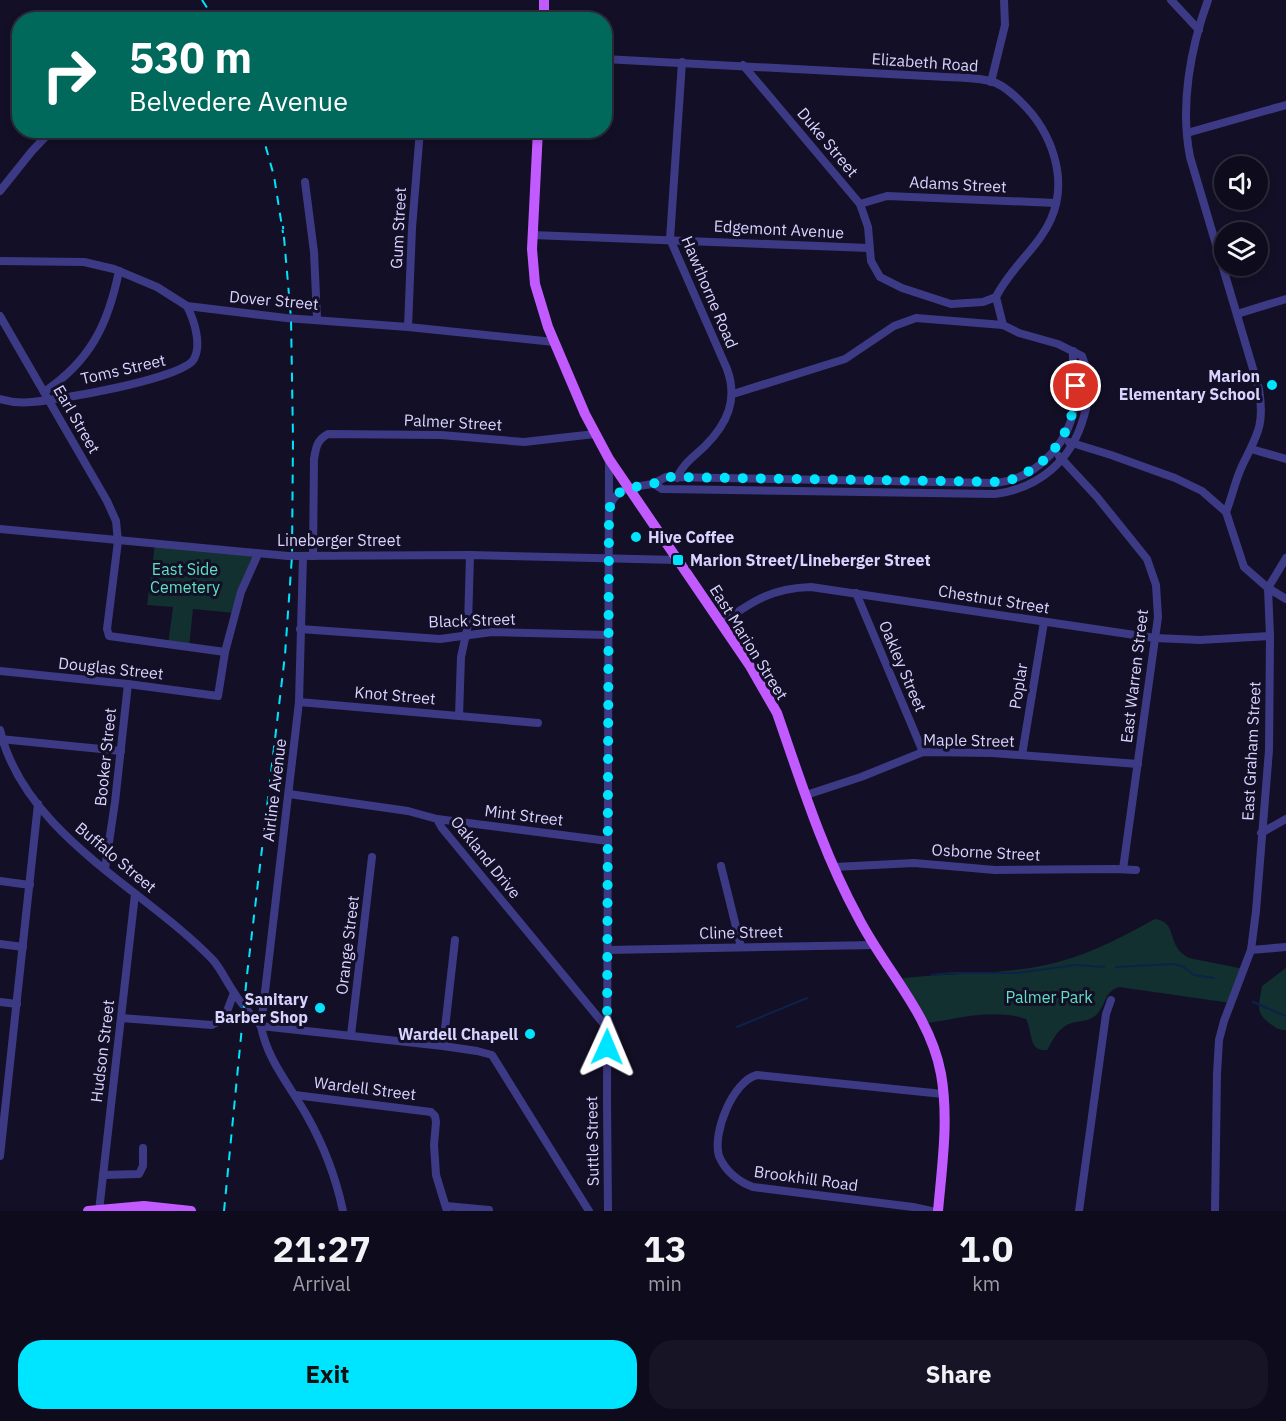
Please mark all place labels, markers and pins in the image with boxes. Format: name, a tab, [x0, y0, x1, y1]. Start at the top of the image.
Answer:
pin	[1050, 360, 1101, 411]
place label: Marion Elementary School	[1119, 366, 1260, 404]
marker: Marion Elementary School	[1265, 378, 1279, 392]
place label: Hive Coffee	[648, 527, 734, 547]
marker: Hive Coffee	[629, 530, 643, 544]
place label: Marion Street/Lineberger Street	[690, 550, 931, 570]
marker: Marion Street/Lineberger Street	[671, 553, 685, 567]
place label: Sanitary Barber Shop	[215, 989, 308, 1027]
marker: Sanitary Barber Shop	[313, 1001, 327, 1015]
place label: Wardell Chapell	[398, 1024, 518, 1044]
marker: Wardell Chapell	[523, 1027, 537, 1041]

